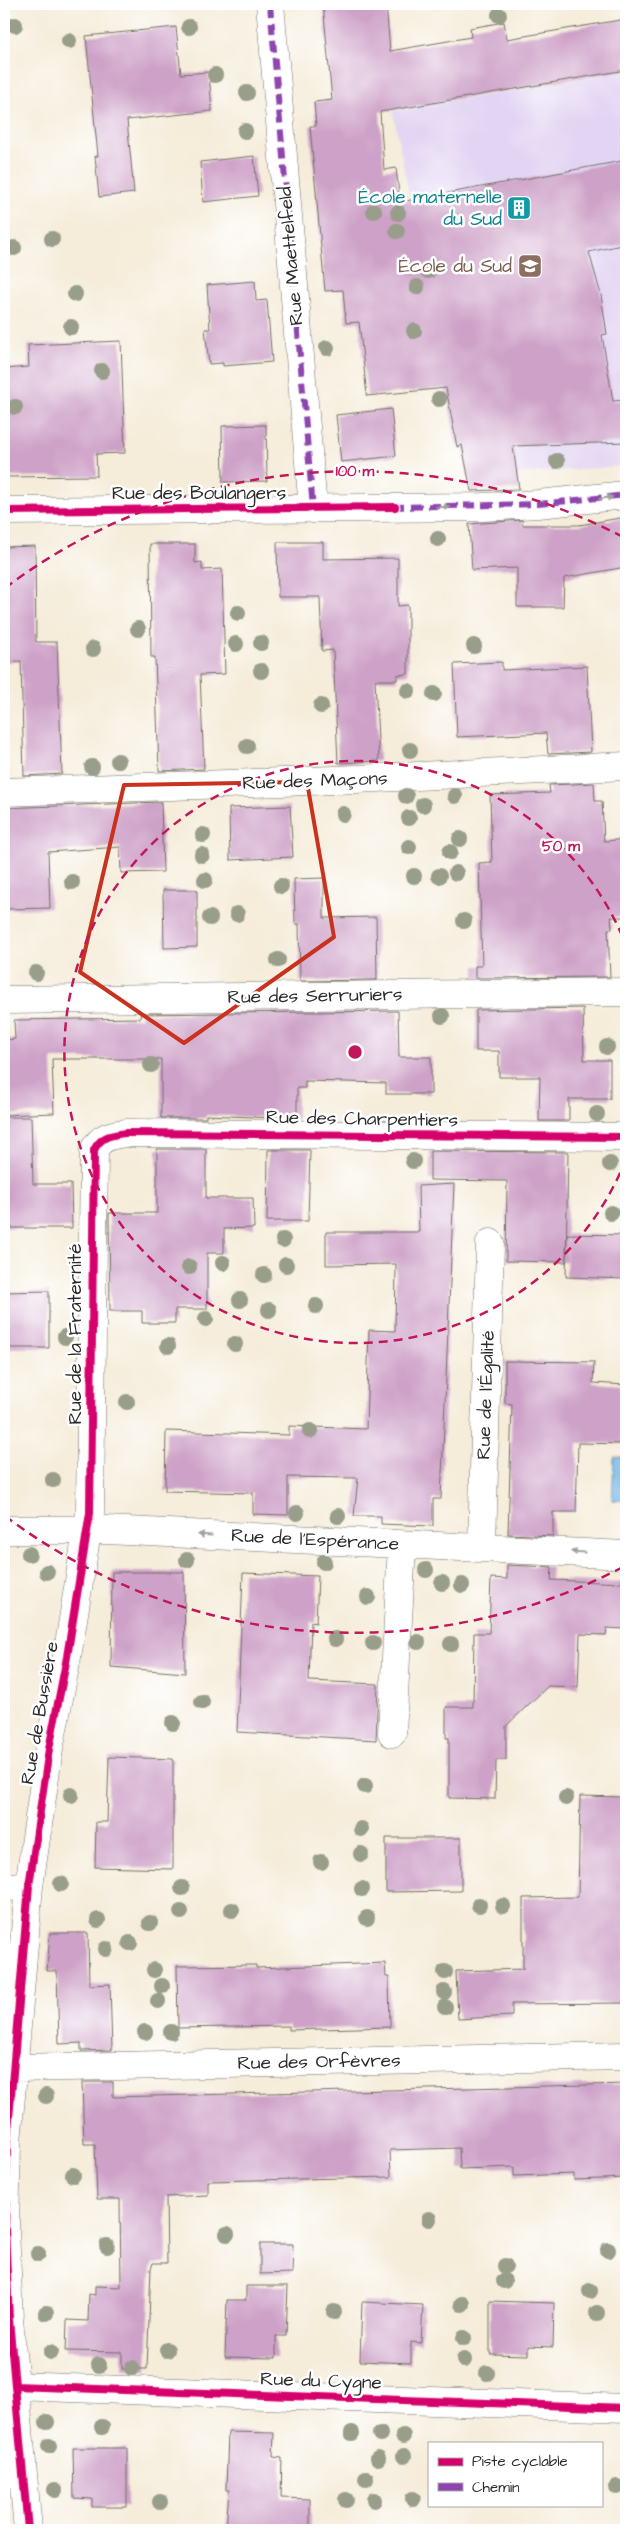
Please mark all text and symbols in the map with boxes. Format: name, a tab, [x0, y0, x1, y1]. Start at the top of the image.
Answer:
place label: École maternelle du Sud	[358, 184, 502, 233]
street label: Rue Maettelfeld	[271, 185, 311, 327]
building icon: École maternelle du Sud	[506, 195, 532, 221]
place label: École du Sud	[399, 253, 512, 280]
school or university icon: École du Sud	[517, 253, 543, 279]
text: 100 m	[336, 461, 375, 482]
street label: Rue des Boulangers	[112, 480, 286, 508]
one-way arrow	[598, 494, 614, 502]
one-way arrow	[436, 503, 452, 511]
street label: Rue des Maçons	[242, 765, 388, 797]
text: 50 m	[542, 836, 580, 857]
street label: Rue des Serruriers	[227, 981, 403, 1011]
centre of rings	[346, 1043, 364, 1061]
street label: Rue des Charpentiers	[266, 1104, 458, 1134]
street label: Rue de la Fraternité	[62, 1243, 89, 1425]
street label: Rue de l'Égalité	[470, 1330, 503, 1460]
street label: Rue de l'Espérance	[230, 1522, 400, 1558]
one-way arrow	[197, 1531, 213, 1539]
one-way arrow	[569, 1548, 585, 1556]
street label: Rue de Bussière	[14, 1639, 66, 1787]
street label: Rue des Orfèvres	[237, 2047, 401, 2077]
street label: Rue du Cygne	[260, 2365, 382, 2398]
legend	[428, 2442, 602, 2506]
text: Piste cyclable	[472, 2451, 568, 2473]
text: Chemin	[472, 2477, 520, 2498]

